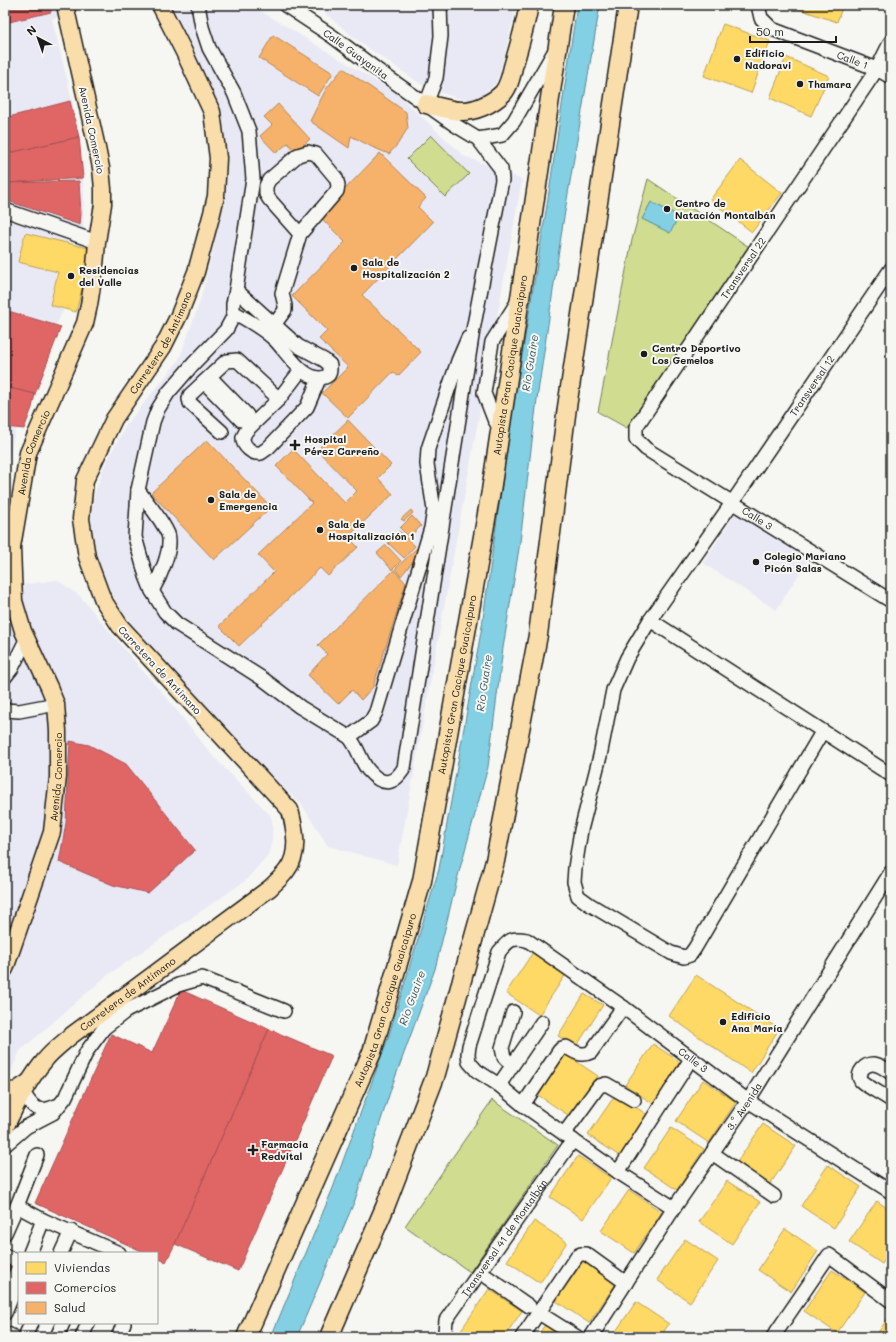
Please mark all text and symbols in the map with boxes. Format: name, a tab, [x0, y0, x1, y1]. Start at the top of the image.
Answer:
north arrow	[18, 18, 58, 58]
scale bar	[750, 18, 836, 44]
text: N	[23, 22, 39, 38]
text: 50 m	[756, 23, 784, 39]
street label: Calle Guayanita	[321, 26, 391, 82]
place label: Edificio Nadoravi	[745, 46, 791, 72]
street label: Calle 1	[835, 47, 870, 72]
marker: Edificio Nadoravi	[732, 54, 742, 64]
place label: Thamara	[808, 77, 851, 91]
marker: Thamara	[795, 79, 805, 89]
street label: Avenida Comercio	[76, 85, 108, 175]
place label: Centro de Natación Montalbán	[675, 196, 776, 222]
marker: Centro de Natación Montalbán	[662, 204, 672, 214]
street label: Transversal 22	[717, 234, 769, 302]
place label: Sala de Hospitalización 2	[362, 255, 450, 281]
place label: Residencias del Valle	[79, 263, 139, 289]
marker: Sala de Hospitalización 2	[349, 263, 359, 273]
marker: Residencias del Valle	[66, 271, 76, 281]
street label: Autopista Gran Cacique Guaicaipuro	[489, 274, 530, 456]
street label: Carretera de Antímano	[126, 289, 195, 397]
water label: Río Guaire	[518, 333, 541, 392]
place label: Centro Deportivo Los Gemelos	[652, 341, 740, 367]
marker: Centro Deportivo Los Gemelos	[639, 349, 649, 359]
street label: Transversal 12	[786, 353, 837, 419]
street label: Avenida Comercio	[14, 408, 53, 496]
place label: Hospital Pérez Carreño	[304, 432, 379, 458]
marker: Hospital Pérez Carreño	[289, 439, 301, 451]
place label: Sala de Emergencia	[219, 487, 278, 513]
marker: Sala de Emergencia	[206, 495, 216, 505]
street label: Calle 3	[739, 503, 775, 533]
place label: Sala de Hospitalización 1	[328, 517, 415, 543]
marker: Sala de Hospitalización 1	[315, 525, 325, 535]
place label: Colegio Mariano Picón Salas	[764, 549, 846, 575]
marker: Colegio Mariano Picón Salas	[751, 557, 761, 567]
street label: Autopista Gran Cacique Guaicaipuro	[434, 594, 479, 776]
street label: Carretera de Antímano	[115, 623, 205, 717]
water label: Río Guaire	[472, 653, 495, 712]
street label: Avenida Comercio	[46, 733, 65, 822]
street label: Autopista Gran Cacique Guaicaipuro	[350, 911, 419, 1089]
street label: Carretera de Antímano	[77, 954, 178, 1034]
water label: Río Guaire	[395, 968, 428, 1027]
place label: Edificio Ana María	[731, 1009, 783, 1035]
marker: Edificio Ana María	[718, 1017, 728, 1027]
street label: Calle 3	[676, 1044, 711, 1076]
street label: 3.° Avenida	[723, 1080, 765, 1133]
place label: Farmacia Redvital	[261, 1137, 308, 1163]
marker: Farmacia Redvital	[248, 1145, 258, 1155]
street label: Transversal 41 de Montalbán	[458, 1176, 550, 1299]
legend	[18, 1252, 158, 1324]
text: Viviendas	[54, 1259, 111, 1275]
text: Comercios	[54, 1279, 117, 1295]
text: Salud	[54, 1299, 86, 1315]

